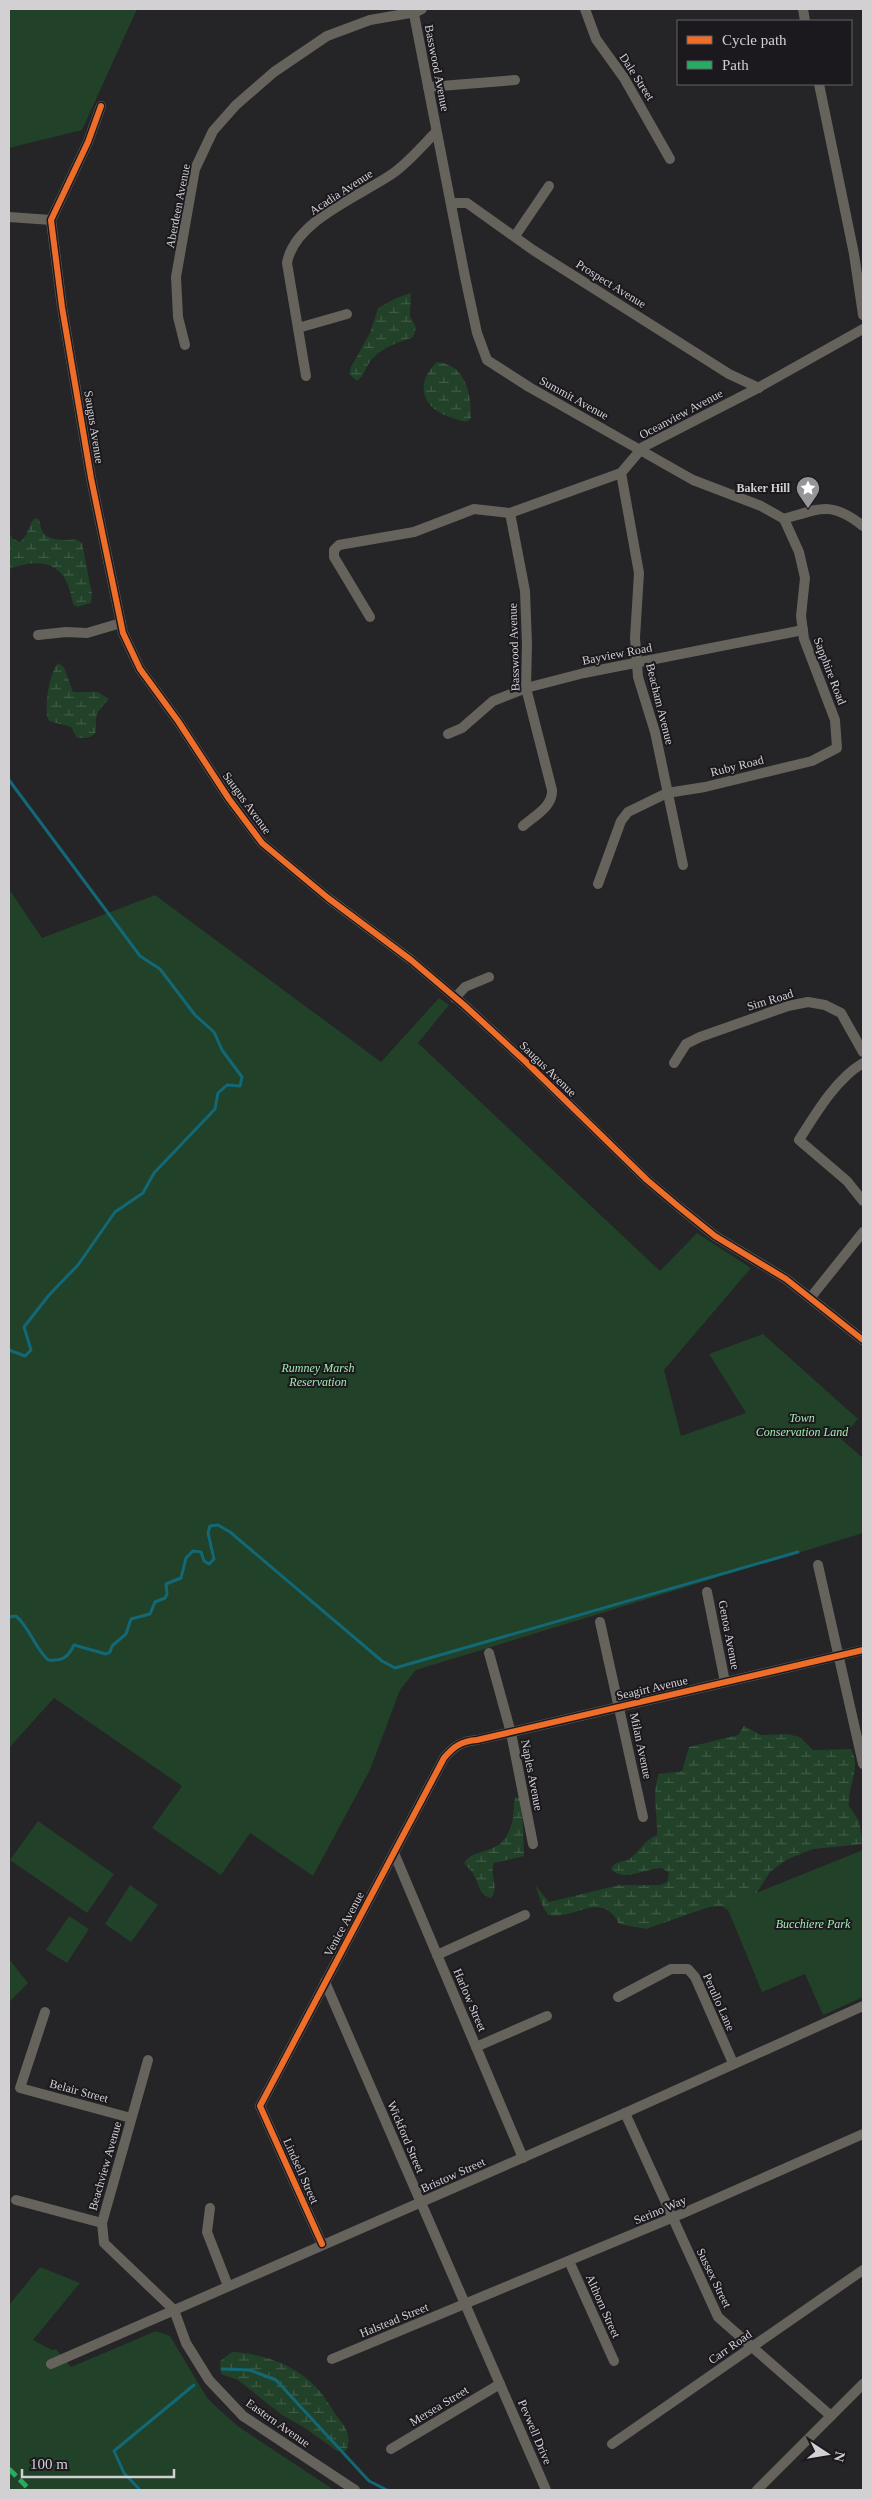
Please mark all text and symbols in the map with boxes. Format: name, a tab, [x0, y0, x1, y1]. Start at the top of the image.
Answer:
legend	[677, 20, 852, 85]
street label: Basswood Avenue	[422, 23, 452, 113]
text: Cycle path	[722, 32, 787, 48]
street label: Dale Street	[617, 51, 658, 104]
text: Path	[722, 57, 749, 73]
street label: Aberdeen Avenue	[163, 163, 193, 249]
street label: Acadia Avenue	[307, 166, 375, 218]
street label: Prospect Avenue	[573, 257, 649, 311]
street label: Summit Avenue	[537, 373, 611, 423]
street label: Oceanview Avenue	[637, 386, 725, 442]
street label: Saugus Avenue	[81, 390, 107, 464]
place icon: Baker Hill	[795, 475, 821, 509]
place label: Baker Hill	[737, 481, 791, 495]
street label: Basswood Avenue	[505, 603, 523, 691]
street label: Sapphire Road	[811, 635, 849, 707]
street label: Bayview Road	[581, 640, 653, 668]
street label: Beacham Avenue	[643, 662, 677, 746]
street label: Ruby Road	[709, 753, 765, 779]
street label: Saugus Avenue	[220, 769, 274, 837]
street label: Sim Road	[745, 986, 795, 1014]
street label: Saugus Avenue	[517, 1038, 579, 1100]
park label: Rumney Marsh Reservation	[281, 1361, 354, 1389]
park label: Town Conservation Land	[756, 1411, 849, 1439]
street label: Genoa Avenue	[715, 1599, 743, 1671]
street label: Seagirt Avenue	[615, 1673, 689, 1703]
street label: Milan Avenue	[627, 1712, 655, 1780]
street label: Naples Avenue	[518, 1738, 546, 1812]
street label: Venice Avenue	[321, 1889, 367, 1959]
park label: Bucchiere Park	[776, 1917, 851, 1931]
street label: Harlow Street	[450, 1966, 490, 2034]
street label: Perullo Lane	[700, 1971, 738, 2033]
street label: Belair Street	[48, 2076, 111, 2106]
street label: Wickford Street	[385, 2099, 428, 2176]
street label: Beachview Avenue	[86, 2120, 124, 2212]
street label: Lindsell Street	[280, 2136, 322, 2207]
street label: Bristow Street	[419, 2154, 488, 2195]
street label: Serino Way	[632, 2193, 688, 2227]
street label: Sussex Street	[694, 2246, 735, 2311]
street label: Althorn Street	[583, 2272, 624, 2341]
street label: Halstead Street	[358, 2300, 431, 2340]
street label: Carr Road	[706, 2327, 754, 2367]
street label: Mersea Street	[407, 2383, 472, 2429]
street label: Eastern Avenue	[243, 2396, 313, 2450]
street label: Pevwell Drive	[515, 2398, 555, 2466]
north arrow	[802, 2429, 852, 2479]
scale bar	[22, 2446, 175, 2478]
text: N	[831, 2450, 848, 2463]
text: 100 m	[30, 2456, 68, 2472]

